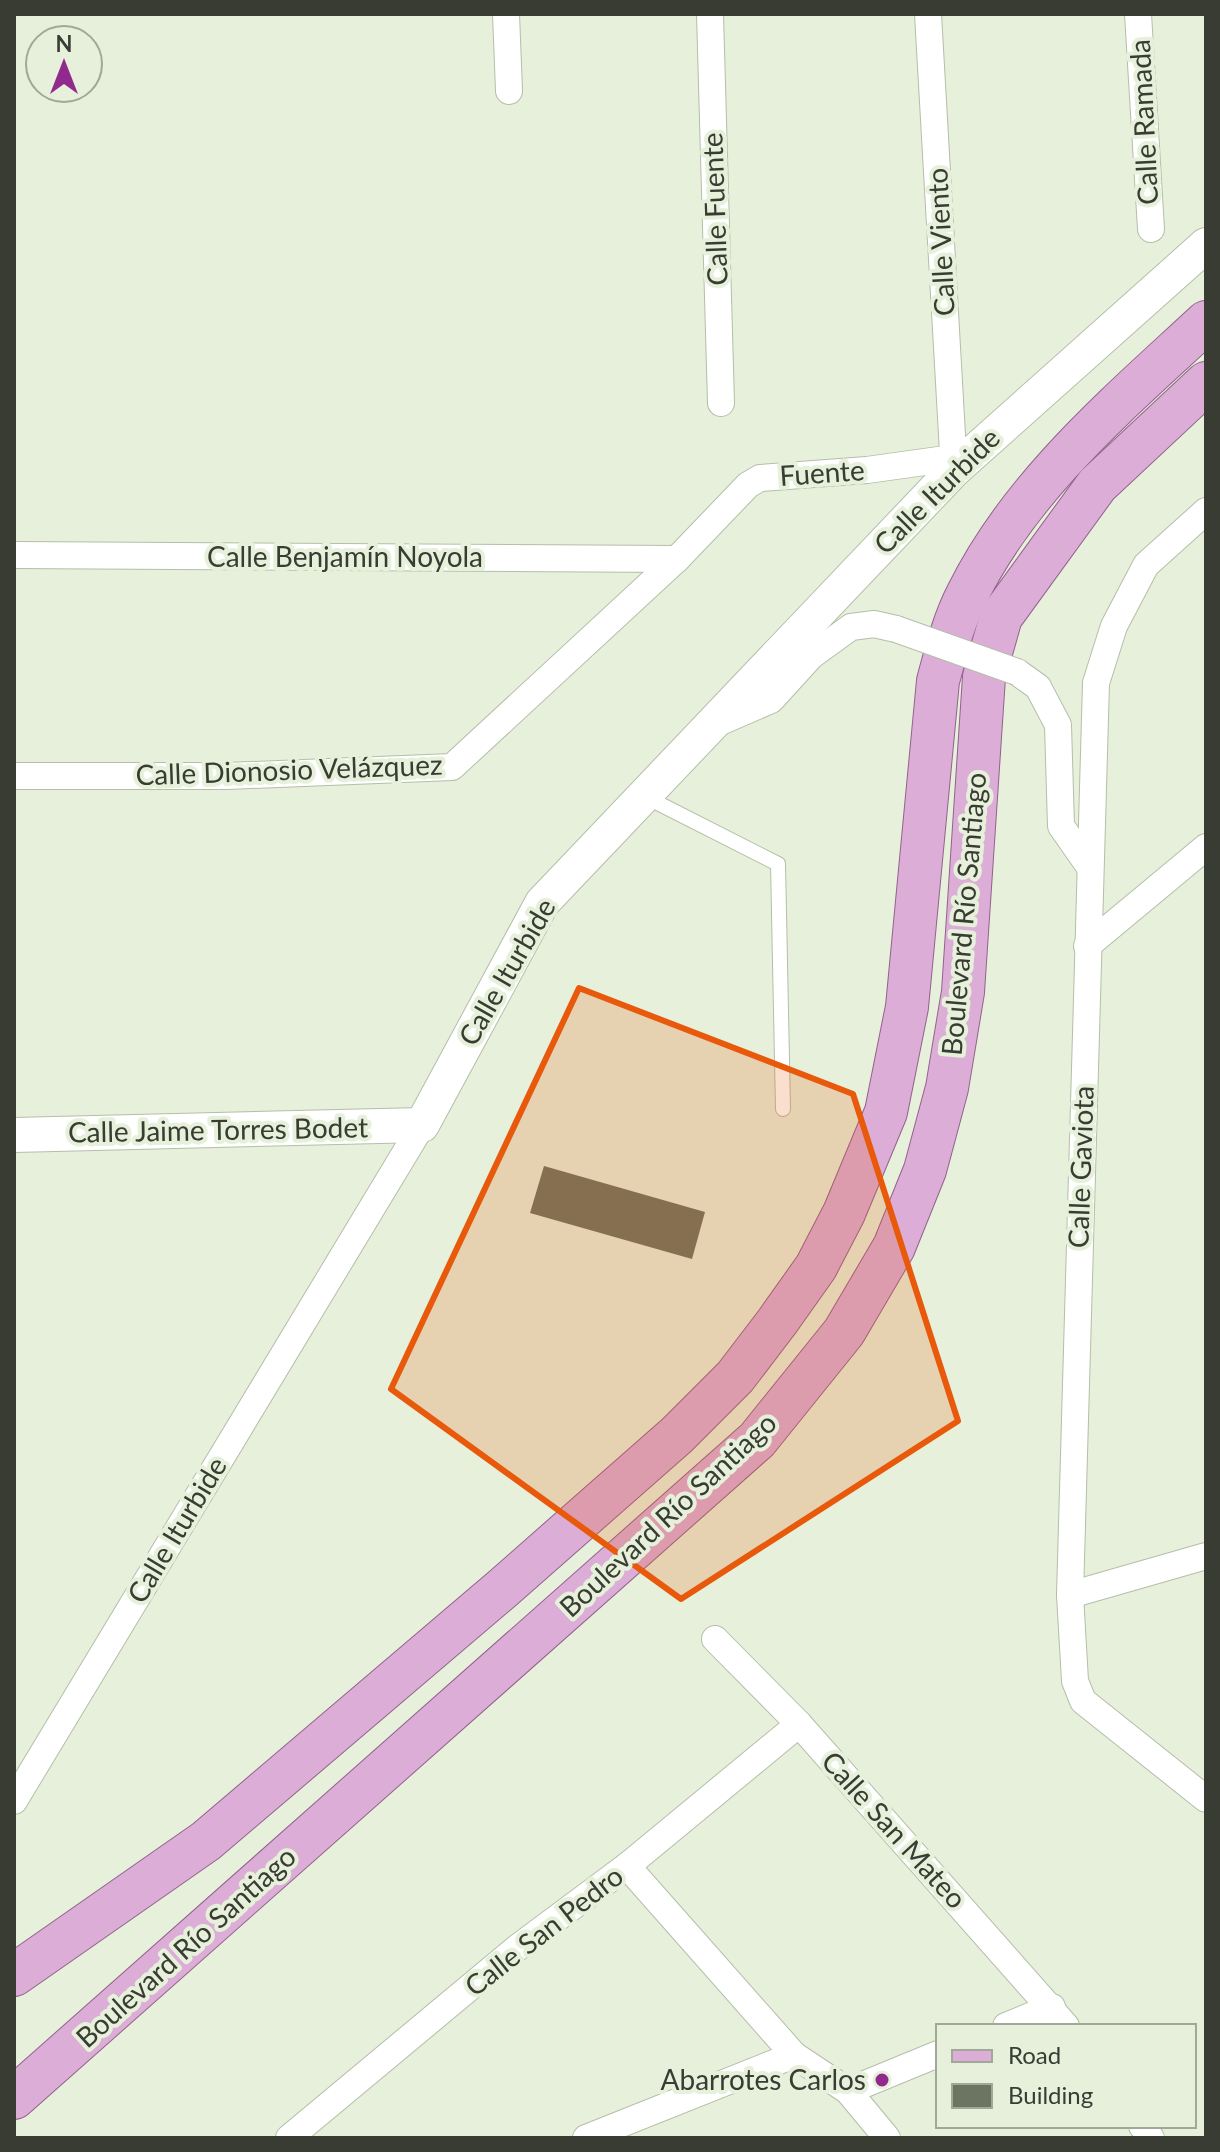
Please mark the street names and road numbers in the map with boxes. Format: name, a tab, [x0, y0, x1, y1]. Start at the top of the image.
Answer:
street label: Calle Ramada	[1122, 38, 1164, 206]
street label: Calle Fuente	[694, 132, 734, 286]
street label: Calle Viento	[919, 167, 961, 317]
street label: Calle Iturbide	[866, 420, 1006, 560]
street label: Fuente	[778, 452, 866, 492]
street label: Calle Benjamín Noyola	[207, 539, 483, 573]
street label: Calle Dionosio Velázquez	[135, 747, 443, 791]
street label: Boulevard Río Santiago	[934, 771, 992, 1057]
street label: Calle Iturbide	[450, 892, 562, 1051]
street label: Calle Gaviota	[1060, 1085, 1100, 1249]
street label: Calle Jaime Torres Bodet	[68, 1109, 368, 1149]
street label: Boulevard Río Santiago	[552, 1405, 783, 1623]
street label: Calle Iturbide	[119, 1450, 233, 1609]
street label: Calle San Mateo	[815, 1744, 974, 1915]
street label: Boulevard Río Santiago	[68, 1839, 302, 2054]
street label: Calle San Pedro	[457, 1858, 629, 2003]

